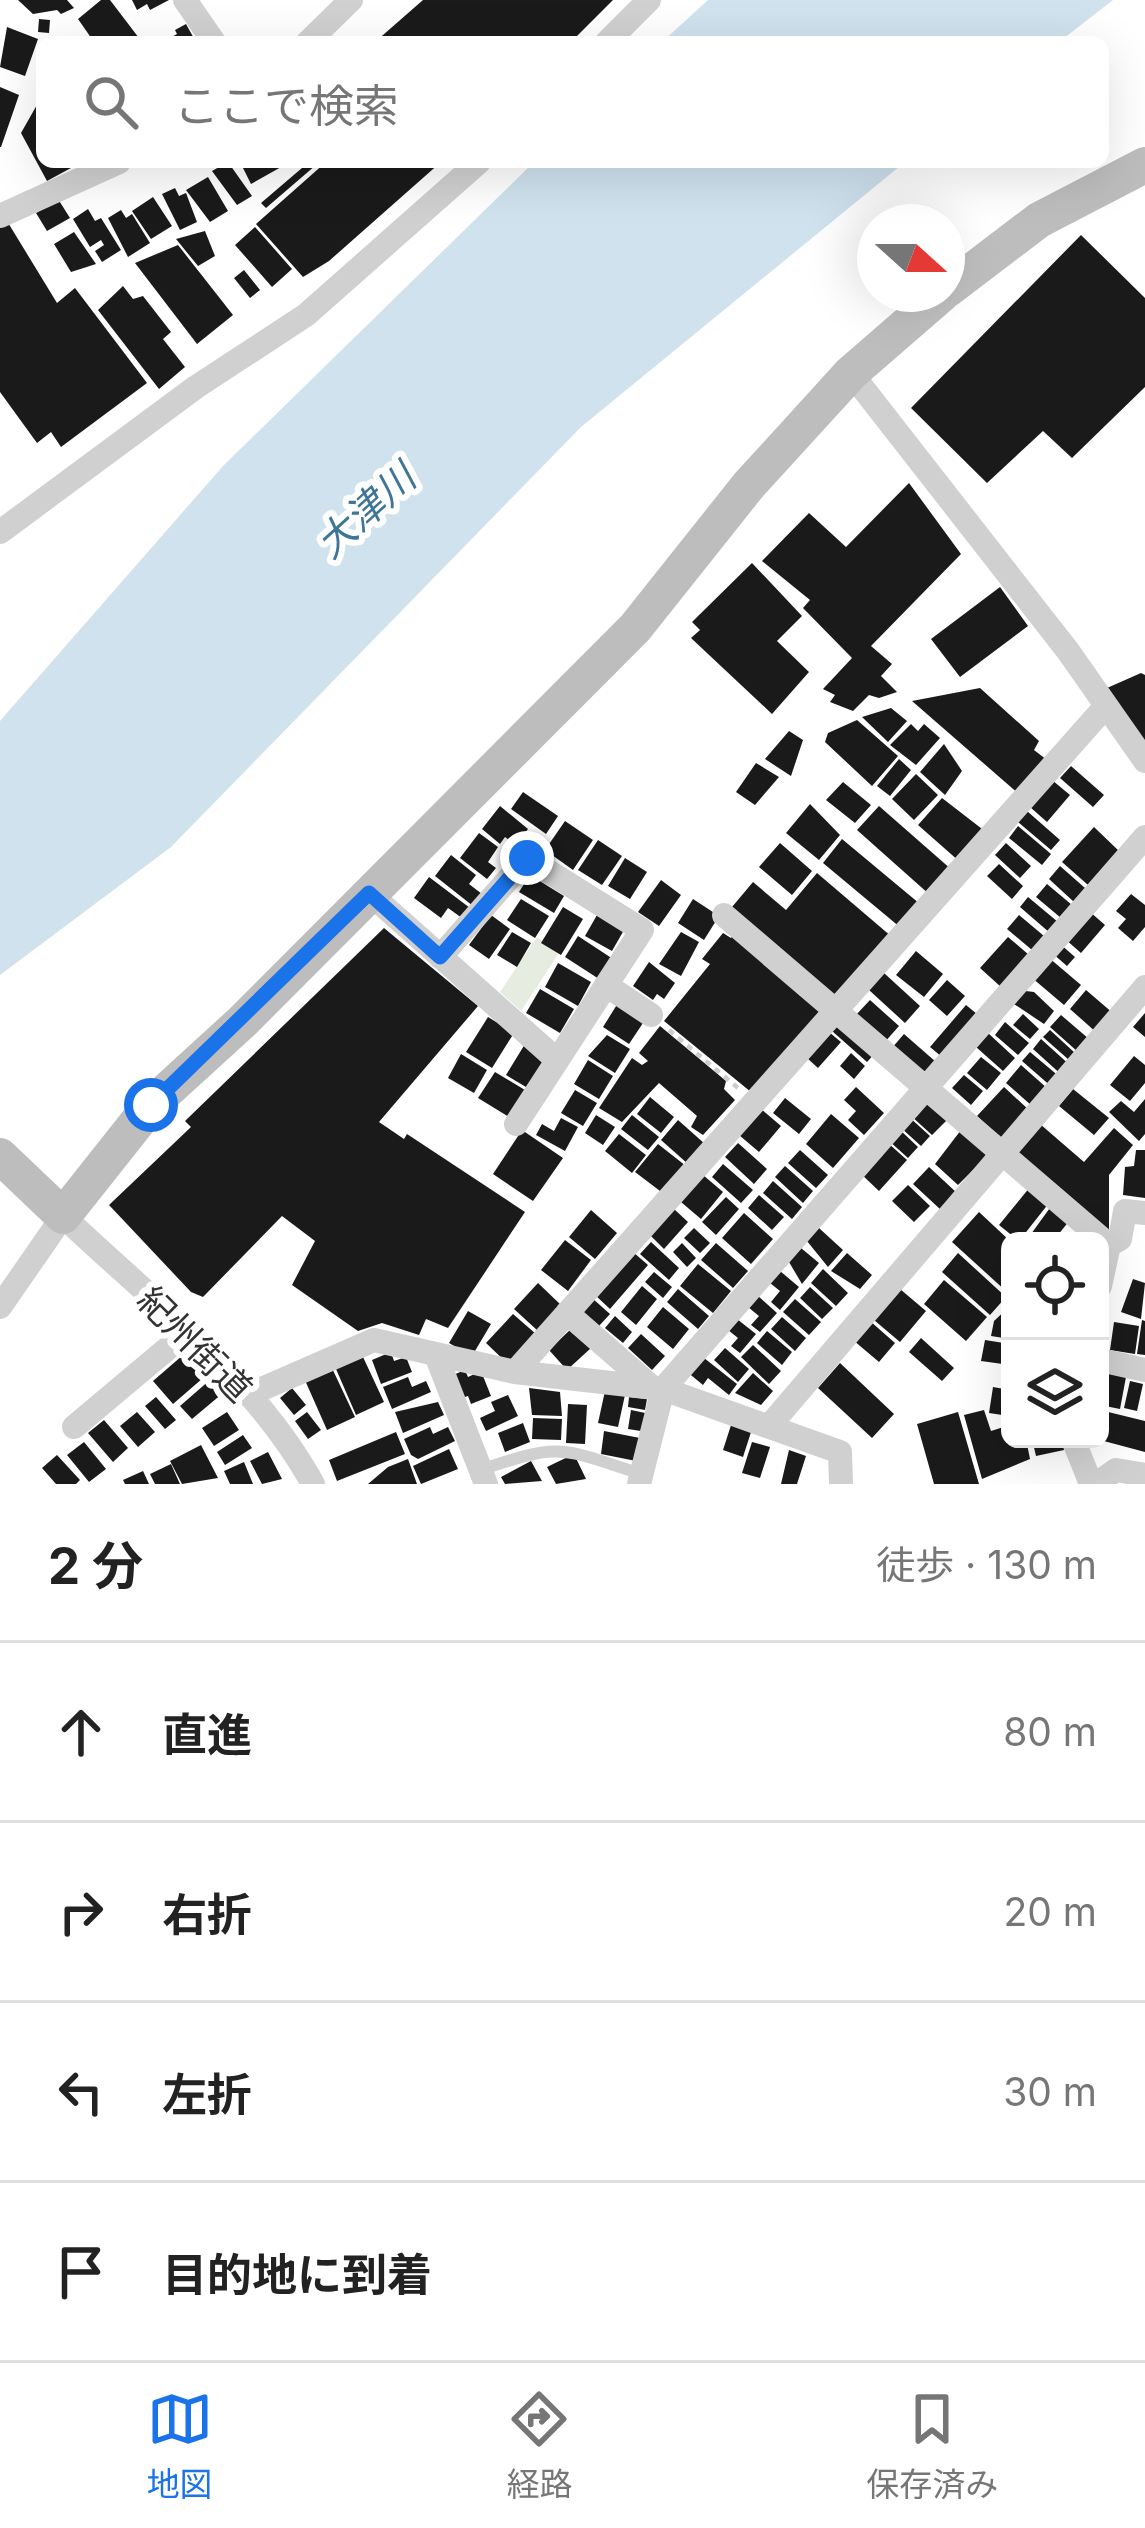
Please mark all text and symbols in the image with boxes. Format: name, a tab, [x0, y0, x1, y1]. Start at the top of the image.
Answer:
search box	[36, 36, 1109, 168]
icon: search	[78, 69, 144, 135]
text: ここで検索	[174, 78, 399, 133]
north arrow	[857, 204, 965, 312]
water label: 大津川	[306, 451, 427, 567]
route end	[500, 831, 554, 885]
route start	[124, 1078, 178, 1132]
map controls	[1001, 1232, 1109, 1448]
button: locate	[1001, 1232, 1109, 1340]
street label: 紀州街道	[129, 1278, 261, 1410]
button: layers	[1001, 1340, 1109, 1448]
text: 2 分	[48, 1535, 143, 1596]
text: 徒歩 · 130 m	[876, 1541, 1097, 1588]
icon: ahead	[48, 1699, 114, 1765]
text: 直進	[162, 1707, 252, 1762]
text: 80 m	[1003, 1708, 1097, 1755]
icon: right	[48, 1879, 114, 1945]
text: 右折	[162, 1887, 252, 1942]
text: 20 m	[1003, 1888, 1097, 1935]
icon: left	[48, 2059, 114, 2125]
text: 左折	[162, 2067, 252, 2122]
text: 30 m	[1003, 2068, 1097, 2115]
icon: arrive	[48, 2239, 114, 2305]
text: 目的地に到着	[162, 2247, 432, 2302]
tab: 地図	[147, 2386, 213, 2506]
tab: 経路	[506, 2386, 572, 2506]
tab: 保存済み	[866, 2386, 998, 2506]

